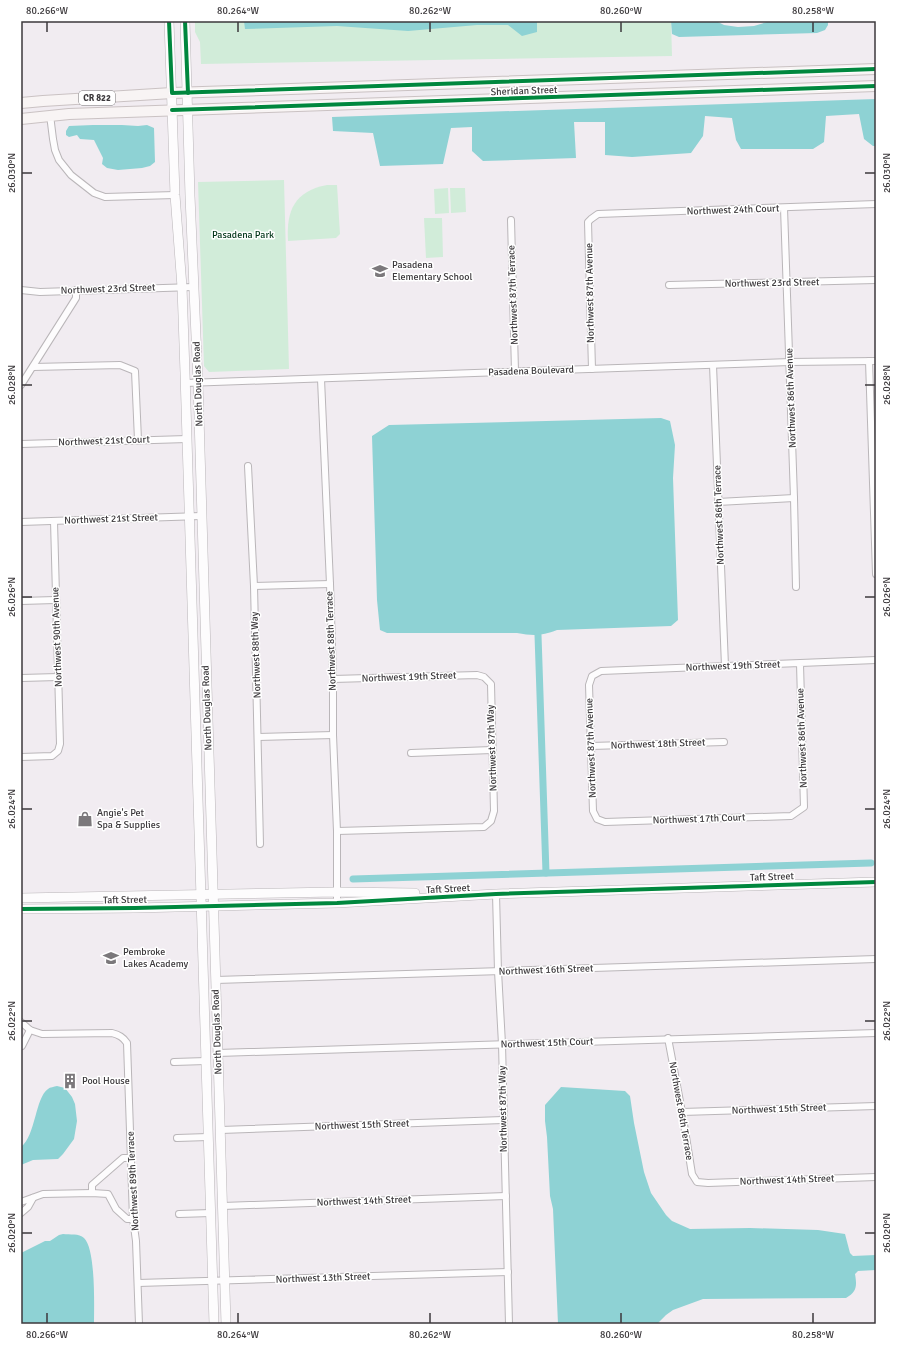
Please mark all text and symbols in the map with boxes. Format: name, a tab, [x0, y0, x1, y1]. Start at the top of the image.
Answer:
text: 80.266°W	[26, 5, 68, 17]
text: 80.264°W	[217, 5, 259, 17]
text: 80.262°W	[409, 5, 451, 17]
text: 80.260°W	[600, 5, 642, 17]
text: 80.258°W	[792, 5, 834, 17]
street label: Sheridan Street	[490, 84, 558, 98]
road number: CR 822	[79, 91, 115, 105]
text: 26.030°N	[6, 153, 18, 193]
text: 26.030°N	[881, 153, 893, 193]
street label: Northwest 24th Court	[686, 202, 780, 218]
park label: Pasadena Park	[212, 229, 274, 241]
street label: Northwest 87th Avenue	[583, 243, 597, 343]
street label: Northwest 87th Terrace	[505, 245, 521, 345]
place label: Pasadena Elementary School	[392, 259, 472, 283]
school or university icon: Pasadena Elementary School	[371, 262, 389, 280]
street label: Northwest 23rd Street	[725, 276, 820, 290]
street label: Northwest 23rd Street	[60, 281, 156, 297]
street label: North Douglas Road	[191, 341, 205, 427]
street label: Northwest 86th Avenue	[783, 348, 799, 448]
street label: Pasadena Boulevard	[488, 364, 574, 378]
text: 26.028°N	[6, 365, 18, 405]
text: 26.028°N	[881, 365, 893, 405]
street label: Northwest 21st Court	[58, 433, 151, 449]
street label: Northwest 86th Terrace	[711, 465, 727, 565]
street label: Northwest 21st Street	[64, 511, 159, 527]
text: 26.026°N	[6, 577, 18, 617]
text: 26.026°N	[881, 577, 893, 617]
street label: Northwest 90th Avenue	[49, 587, 65, 687]
street label: Northwest 88th Terrace	[323, 591, 339, 691]
street label: Northwest 88th Way	[248, 611, 264, 698]
street label: Northwest 19th Street	[685, 658, 781, 674]
street label: North Douglas Road	[200, 665, 214, 751]
street label: Northwest 19th Street	[361, 669, 457, 685]
street label: Northwest 86th Avenue	[794, 688, 810, 788]
street label: Northwest 87th Avenue	[583, 698, 599, 798]
street label: Northwest 87th Way	[484, 704, 500, 791]
street label: Northwest 18th Street	[610, 736, 706, 752]
text: 26.024°N	[6, 789, 18, 829]
text: 26.024°N	[881, 789, 893, 829]
place label: Angie's Pet Spa & Supplies	[97, 807, 161, 831]
shop icon: Angie's Pet Spa & Supplies	[76, 810, 94, 828]
street label: Northwest 17th Court	[652, 811, 746, 827]
street label: Taft Street	[750, 870, 795, 884]
street label: Taft Street	[426, 882, 471, 896]
street label: Taft Street	[103, 894, 148, 906]
place label: Pembroke Lakes Academy	[123, 946, 188, 970]
school or university icon: Pembroke Lakes Academy	[102, 949, 120, 967]
street label: Northwest 16th Street	[498, 962, 594, 978]
street label: North Douglas Road	[210, 989, 224, 1075]
text: 26.022°N	[6, 1001, 18, 1041]
text: 26.022°N	[881, 1001, 893, 1041]
street label: Northwest 15th Court	[500, 1035, 594, 1051]
street label: Northwest 86th Terrace	[666, 1061, 696, 1161]
street label: Northwest 87th Way	[496, 1065, 510, 1152]
building icon: Pool House	[61, 1072, 79, 1090]
place label: Pool House	[82, 1075, 130, 1087]
street label: Northwest 15th Street	[731, 1101, 827, 1117]
street label: Northwest 15th Street	[314, 1117, 410, 1133]
street label: Northwest 89th Terrace	[124, 1131, 142, 1231]
street label: Northwest 14th Street	[739, 1172, 835, 1188]
street label: Northwest 14th Street	[316, 1193, 412, 1209]
text: 26.020°N	[6, 1213, 18, 1253]
text: 26.020°N	[881, 1213, 893, 1253]
street label: Northwest 13th Street	[275, 1270, 371, 1286]
text: 80.266°W	[26, 1329, 68, 1341]
text: 80.264°W	[217, 1329, 259, 1341]
text: 80.262°W	[409, 1329, 451, 1341]
text: 80.260°W	[600, 1329, 642, 1341]
text: 80.258°W	[792, 1329, 834, 1341]

